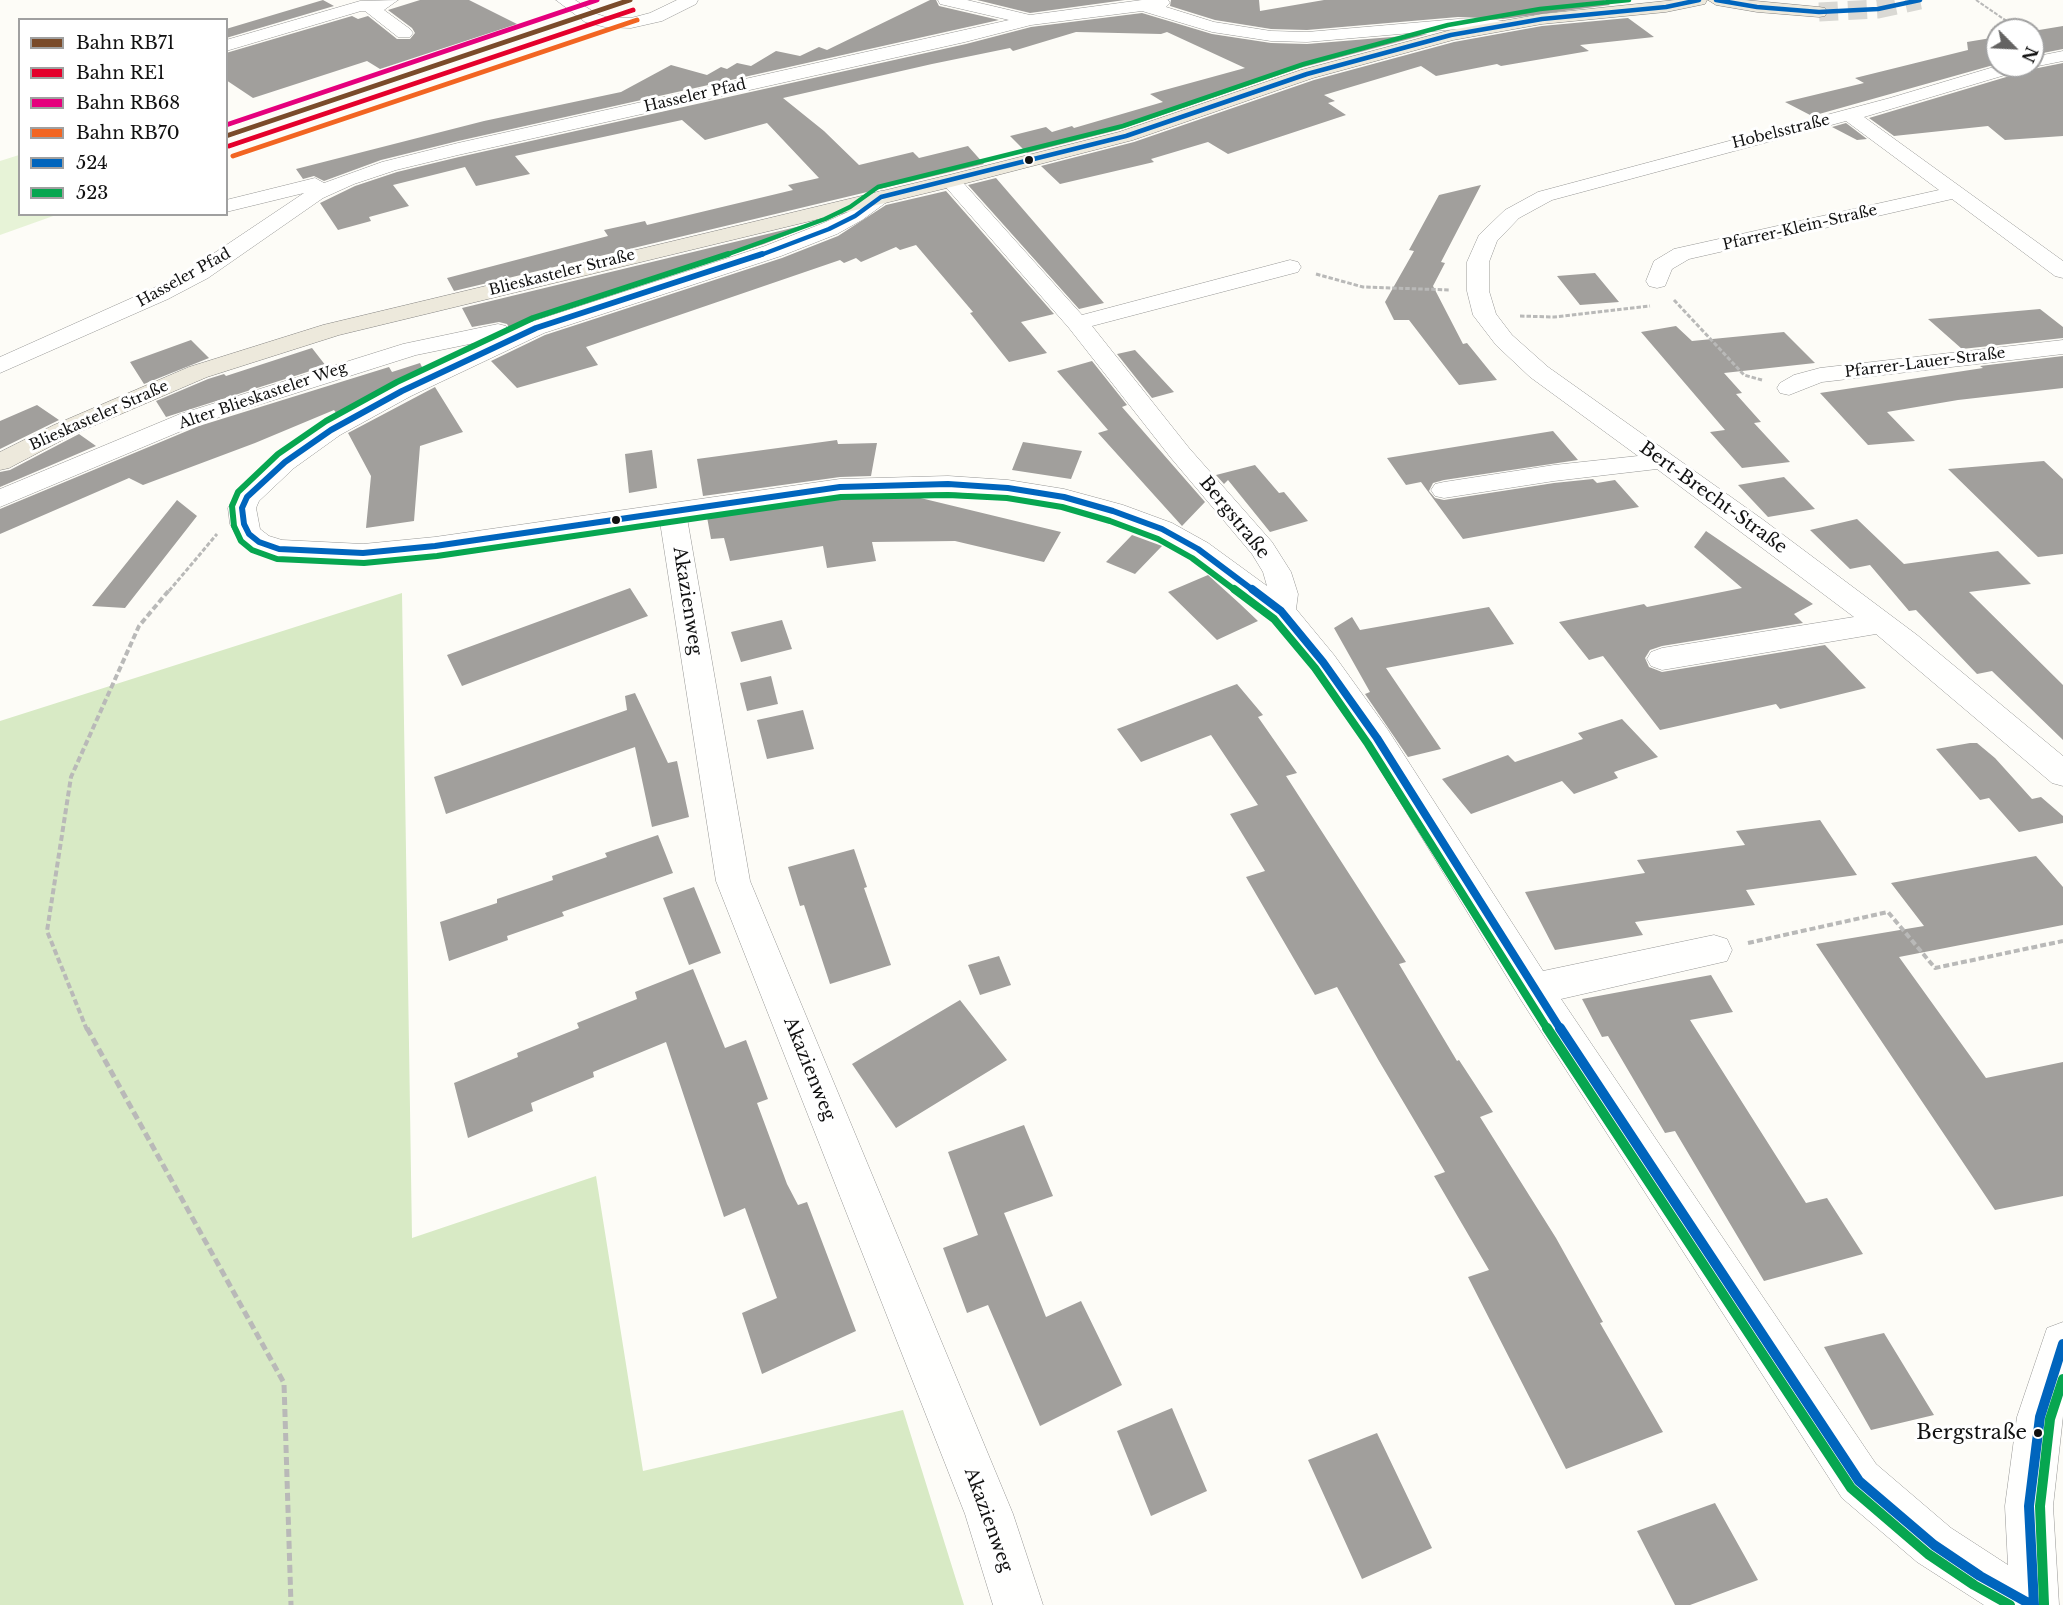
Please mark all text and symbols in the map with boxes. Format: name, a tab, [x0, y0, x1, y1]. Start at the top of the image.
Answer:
legend	[18, 18, 228, 216]
north arrow	[1985, 18, 2045, 78]
text: Bahn RB71	[76, 32, 175, 54]
text: N	[2017, 44, 2042, 65]
text: Bahn RE1	[76, 62, 165, 84]
street label: Hasseler Pfad	[642, 76, 748, 116]
text: Bahn RB68	[76, 92, 180, 114]
street label: Hobelsstraße	[1730, 111, 1832, 153]
text: Bahn RB70	[76, 122, 180, 144]
text: 524	[76, 152, 108, 174]
unlabelled marker	[1023, 154, 1035, 166]
text: 523	[76, 182, 108, 204]
street label: Pfarrer-Klein-Straße	[1721, 201, 1879, 255]
street label: Hasseler Pfad	[134, 245, 234, 311]
street label: Blieskasteler Straße	[487, 246, 637, 300]
street label: Pfarrer-Lauer-Straße	[1844, 344, 2006, 382]
street label: Alter Blieskasteler Weg	[177, 359, 349, 433]
street label: Blieskasteler Straße	[27, 377, 171, 455]
street label: Bert-Brecht-Straße	[1635, 437, 1791, 559]
street label: Bergstraße	[1194, 472, 1274, 564]
unlabelled marker	[610, 514, 622, 526]
street label: Akazienweg	[668, 545, 706, 657]
street label: Akazienweg	[778, 1014, 840, 1124]
place label: Bergstraße	[1916, 1421, 2027, 1445]
marker: Bergstraße	[2032, 1427, 2044, 1439]
street label: Akazienweg	[959, 1465, 1017, 1575]

